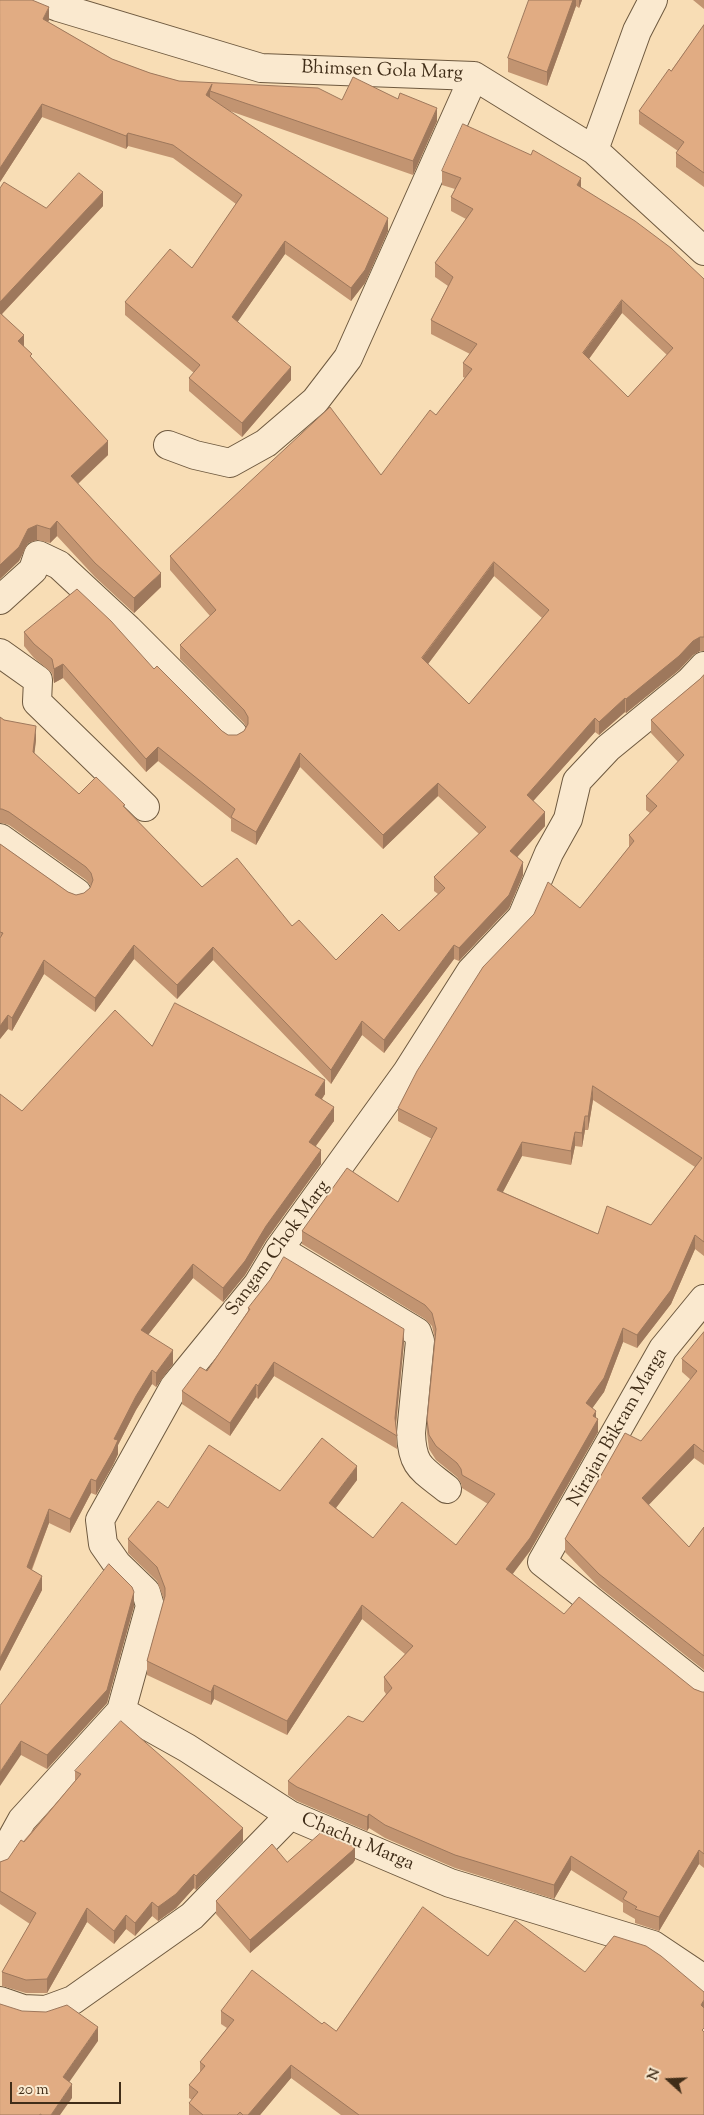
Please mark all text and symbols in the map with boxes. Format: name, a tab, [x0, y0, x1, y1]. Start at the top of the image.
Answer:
street label: Bhimsen Gola Marg	[301, 58, 463, 86]
street label: Sangam Chok Marg	[222, 1177, 336, 1321]
street label: Nirajan Bikram Marga	[564, 1345, 674, 1511]
street label: Chachu Marga	[297, 1809, 417, 1877]
north arrow	[644, 2055, 694, 2105]
text: N	[644, 2066, 666, 2084]
scale bar	[12, 2072, 124, 2104]
text: 20 m	[18, 2080, 49, 2101]

